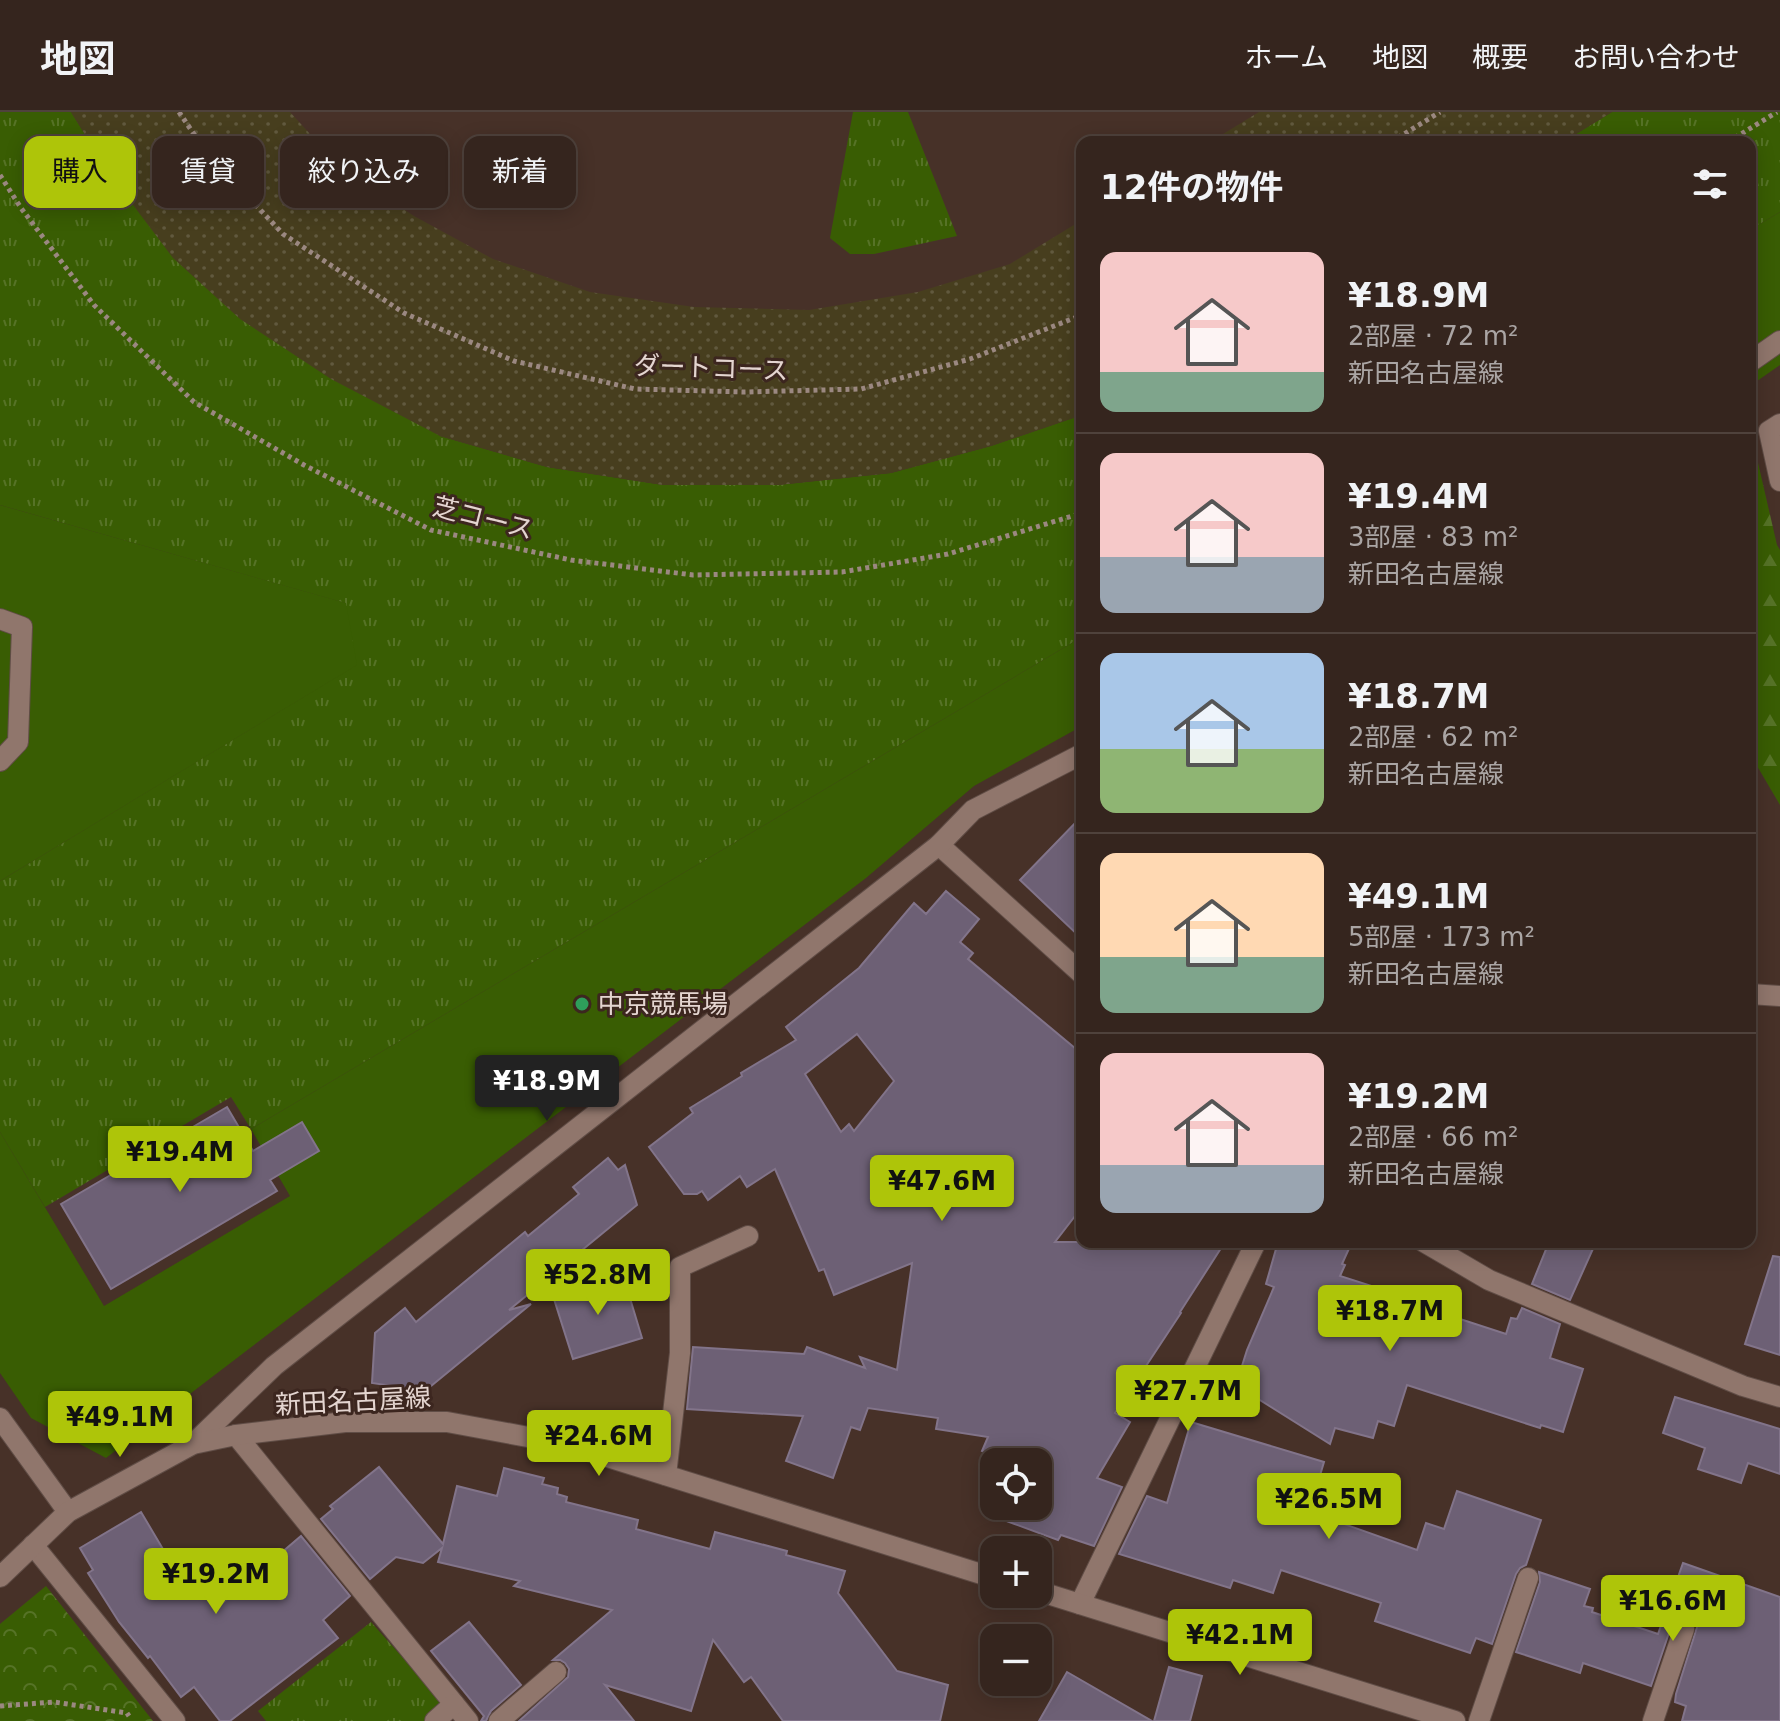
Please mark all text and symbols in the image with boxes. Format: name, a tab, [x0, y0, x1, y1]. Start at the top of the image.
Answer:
text: 地図	[40, 37, 116, 81]
text: ホーム	[1245, 41, 1328, 74]
text: 地図	[1372, 41, 1428, 74]
text: 概要	[1472, 41, 1528, 74]
text: お問い合わせ	[1572, 41, 1740, 74]
chip: 購入	[24, 136, 136, 208]
chip: 賃貸	[152, 136, 264, 208]
chip: 絞り込み	[280, 136, 448, 208]
chip: 新着	[464, 136, 576, 208]
icon: filters	[1688, 162, 1732, 206]
text: 12件の物件	[1100, 167, 1283, 207]
text: ¥18.9M	[1348, 275, 1489, 315]
icon: home	[1164, 284, 1260, 380]
text: 2部屋 · 72 m²	[1348, 321, 1518, 351]
street label: ダートコース	[633, 350, 789, 386]
text: 新田名古屋線	[1348, 358, 1504, 388]
text: ¥19.4M	[1348, 476, 1489, 516]
icon: home	[1164, 485, 1260, 581]
street label: 芝コース	[430, 491, 536, 545]
text: 3部屋 · 83 m²	[1348, 522, 1518, 552]
text: 新田名古屋線	[1348, 559, 1504, 589]
text: ¥18.7M	[1348, 676, 1489, 716]
icon: home	[1164, 685, 1260, 781]
text: 2部屋 · 62 m²	[1348, 722, 1518, 752]
text: 新田名古屋線	[1348, 759, 1504, 789]
text: ¥49.1M	[1348, 876, 1489, 916]
icon: home	[1164, 885, 1260, 981]
text: 5部屋 · 173 m²	[1348, 922, 1535, 952]
text: 新田名古屋線	[1348, 959, 1504, 989]
place label: 中京競馬場	[598, 989, 728, 1019]
marker: 中京競馬場	[573, 995, 591, 1013]
pin: ¥18.9M	[482, 1055, 612, 1123]
text: ¥18.9M	[493, 1066, 601, 1096]
text: ¥19.2M	[1348, 1076, 1489, 1116]
icon: home	[1164, 1085, 1260, 1181]
text: 2部屋 · 66 m²	[1348, 1122, 1518, 1152]
pin: ¥19.4M	[115, 1126, 245, 1194]
text: ¥19.4M	[126, 1137, 234, 1167]
pin: ¥47.6M	[877, 1155, 1007, 1223]
text: 新田名古屋線	[1348, 1159, 1504, 1189]
text: ¥47.6M	[888, 1166, 996, 1196]
pin: ¥52.8M	[533, 1249, 663, 1317]
text: ¥52.8M	[544, 1260, 652, 1290]
pin: ¥18.7M	[1325, 1285, 1455, 1353]
text: ¥18.7M	[1336, 1296, 1444, 1326]
pin: ¥27.7M	[1123, 1365, 1253, 1433]
text: ¥27.7M	[1134, 1376, 1242, 1406]
street label: 新田名古屋線	[274, 1382, 432, 1420]
pin: ¥49.1M	[55, 1391, 185, 1459]
text: ¥49.1M	[66, 1402, 174, 1432]
pin: ¥24.6M	[534, 1410, 664, 1478]
text: ¥24.6M	[545, 1421, 653, 1451]
map controls	[980, 1448, 1052, 1696]
button: locate	[980, 1448, 1052, 1520]
pin: ¥26.5M	[1264, 1473, 1394, 1541]
text: ¥26.5M	[1275, 1484, 1383, 1514]
button: +	[980, 1536, 1052, 1608]
pin: ¥19.2M	[151, 1548, 281, 1616]
text: ¥19.2M	[162, 1559, 270, 1589]
pin: ¥16.6M	[1608, 1575, 1738, 1643]
text: ¥16.6M	[1619, 1586, 1727, 1616]
pin: ¥42.1M	[1175, 1609, 1305, 1677]
text: ¥42.1M	[1186, 1620, 1294, 1650]
button: −	[980, 1624, 1052, 1696]

